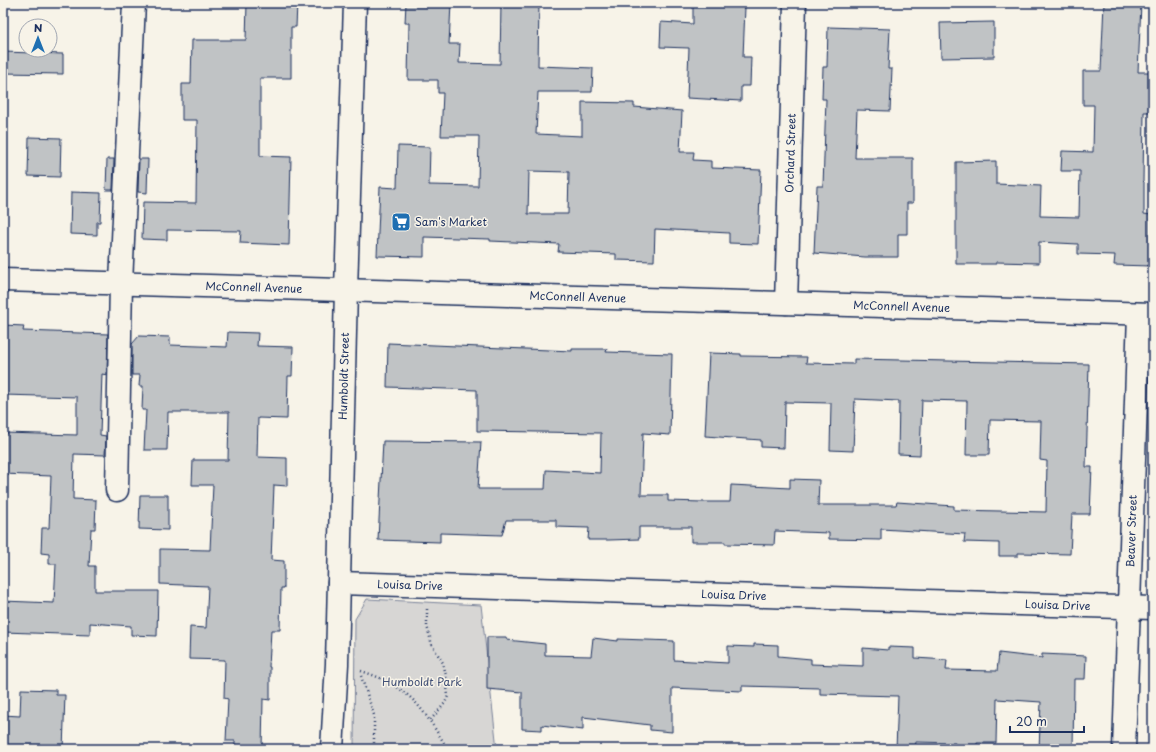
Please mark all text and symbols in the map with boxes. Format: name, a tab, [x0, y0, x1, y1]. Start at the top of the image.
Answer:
north arrow	[18, 18, 58, 58]
text: N	[34, 19, 43, 36]
street label: Orchard Street	[780, 113, 800, 193]
supermarket icon: Sam's Market	[390, 211, 412, 233]
place label: Sam's Market	[415, 213, 487, 230]
street label: McConnell Avenue	[205, 277, 303, 297]
street label: McConnell Avenue	[529, 287, 626, 306]
street label: McConnell Avenue	[853, 296, 950, 316]
street label: Humboldt Street	[334, 332, 353, 420]
street label: Beaver Street	[1121, 494, 1141, 568]
street label: Louisa Drive	[377, 575, 443, 594]
street label: Louisa Drive	[701, 585, 767, 604]
street label: Louisa Drive	[1025, 595, 1091, 614]
park label: Humboldt Park	[382, 673, 462, 690]
scale bar	[1010, 708, 1084, 734]
text: 20 m	[1016, 712, 1047, 730]

